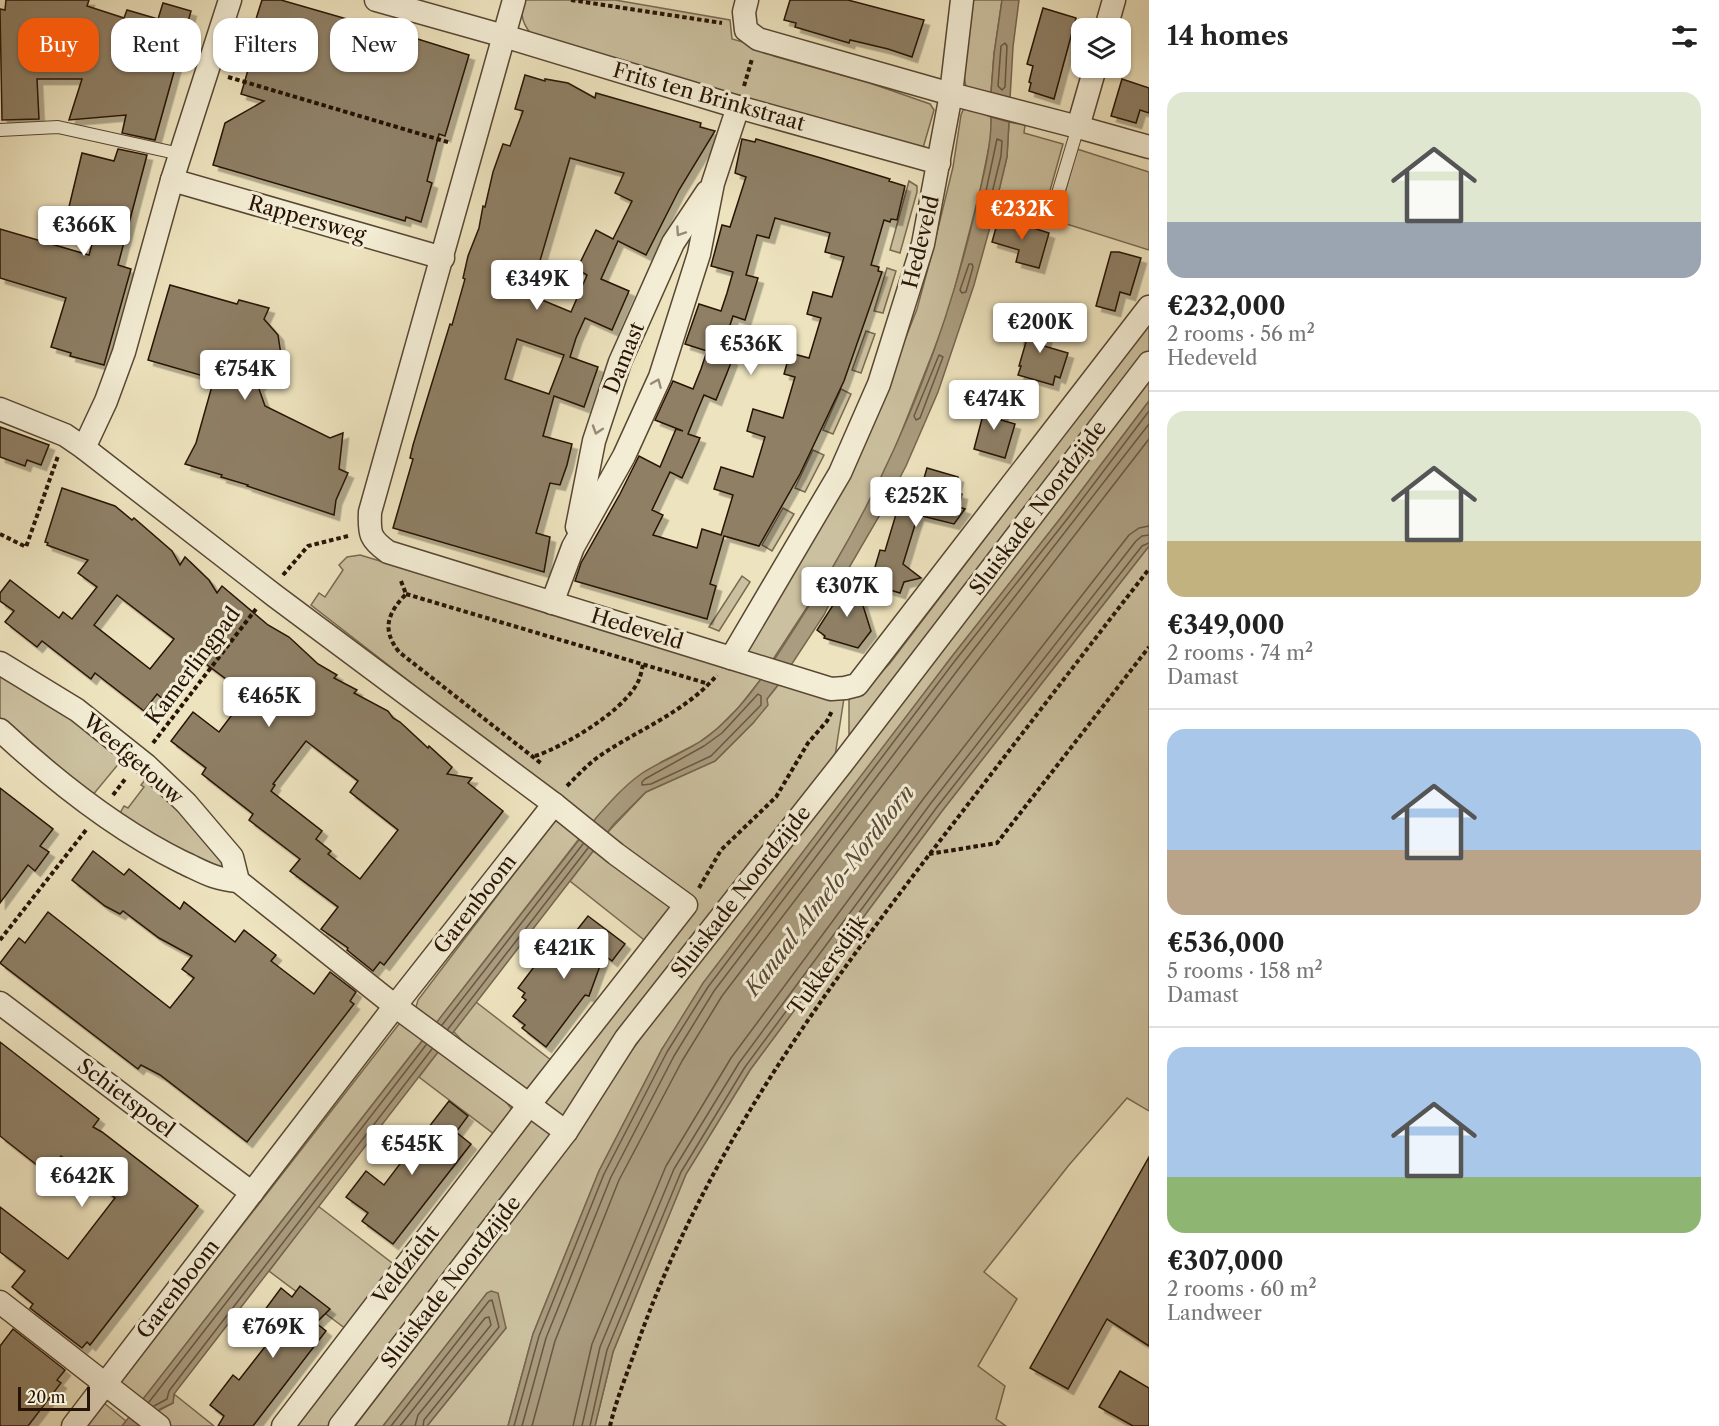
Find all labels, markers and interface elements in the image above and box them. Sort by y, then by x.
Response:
chip: Buy [18,18,99,72]
chip: Rent [111,18,201,72]
chip: Filters [213,18,318,72]
chip: New [330,18,418,72]
map controls [1071,18,1131,78]
button: layers [1071,18,1131,78]
text: 14 homes [1167,20,1289,52]
icon: filters [1668,20,1701,53]
street label: Frits ten Brinkstraat [610,57,809,136]
icon: home [1380,131,1488,239]
street label: Rappersweg [245,190,370,248]
pin: €232K [980,190,1064,241]
street label: Hedeveld [897,193,944,291]
text: €232K [990,197,1054,221]
pin: €366K [42,206,126,257]
text: €366K [52,213,116,237]
one-way arrow [677,225,688,236]
pin: €349K [495,260,579,311]
text: €349K [505,267,569,291]
text: €232,000 [1167,290,1285,322]
pin: €200K [998,303,1082,354]
text: €200K [1007,310,1073,334]
street label: Damast [598,318,649,397]
text: 2 rooms · 56 m² [1167,322,1315,346]
pin: €536K [709,325,793,376]
text: €536K [720,332,782,356]
text: Hedeveld [1167,346,1257,370]
pin: €754K [203,350,287,401]
text: €754K [214,357,276,381]
one-way arrow [650,379,662,390]
pin: €474K [952,380,1036,431]
text: €474K [963,387,1025,411]
street label: Sluiskade Noordzijde [964,416,1111,600]
one-way arrow [592,425,604,435]
icon: home [1380,450,1488,558]
pin: €252K [874,477,958,528]
text: €252K [884,484,948,508]
pin: €307K [805,567,889,618]
text: €307K [815,574,879,598]
street label: Kamerlingpad [140,602,245,730]
street label: Hedeveld [588,603,686,654]
text: €349,000 [1167,609,1285,641]
text: 2 rooms · 74 m² [1167,641,1313,665]
text: Damast [1167,665,1239,689]
pin: €465K [227,677,311,728]
text: €465K [237,684,301,708]
street label: Weefgetouw [77,707,189,810]
icon: home [1380,768,1488,876]
water label: Kanaal Almelo-Nordhorn [738,780,920,1003]
street label: Sluiskade Noordzijde [666,801,816,983]
street label: Garenboom [428,849,521,958]
street label: Tukkersdijk [783,909,873,1020]
text: €536,000 [1167,927,1285,959]
pin: €421K [522,929,606,980]
text: €421K [533,936,595,960]
text: 5 rooms · 158 m² [1167,959,1323,983]
text: Damast [1167,983,1239,1007]
street label: Schietspoel [73,1053,180,1142]
icon: home [1380,1086,1488,1194]
pin: €545K [370,1125,454,1176]
text: €545K [381,1132,443,1156]
pin: €642K [40,1157,124,1208]
text: €642K [50,1164,114,1188]
street label: Sluiskade Noordzijde [376,1191,526,1373]
street label: Veldzicht [367,1220,444,1310]
street label: Garenboom [131,1234,224,1343]
text: €307,000 [1167,1245,1283,1277]
text: 2 rooms · 60 m² [1167,1277,1317,1301]
text: Landweer [1167,1301,1262,1325]
pin: €769K [231,1308,315,1359]
text: €769K [242,1315,304,1339]
scale bar [18,1384,90,1412]
text: 20 m [27,1387,66,1407]

